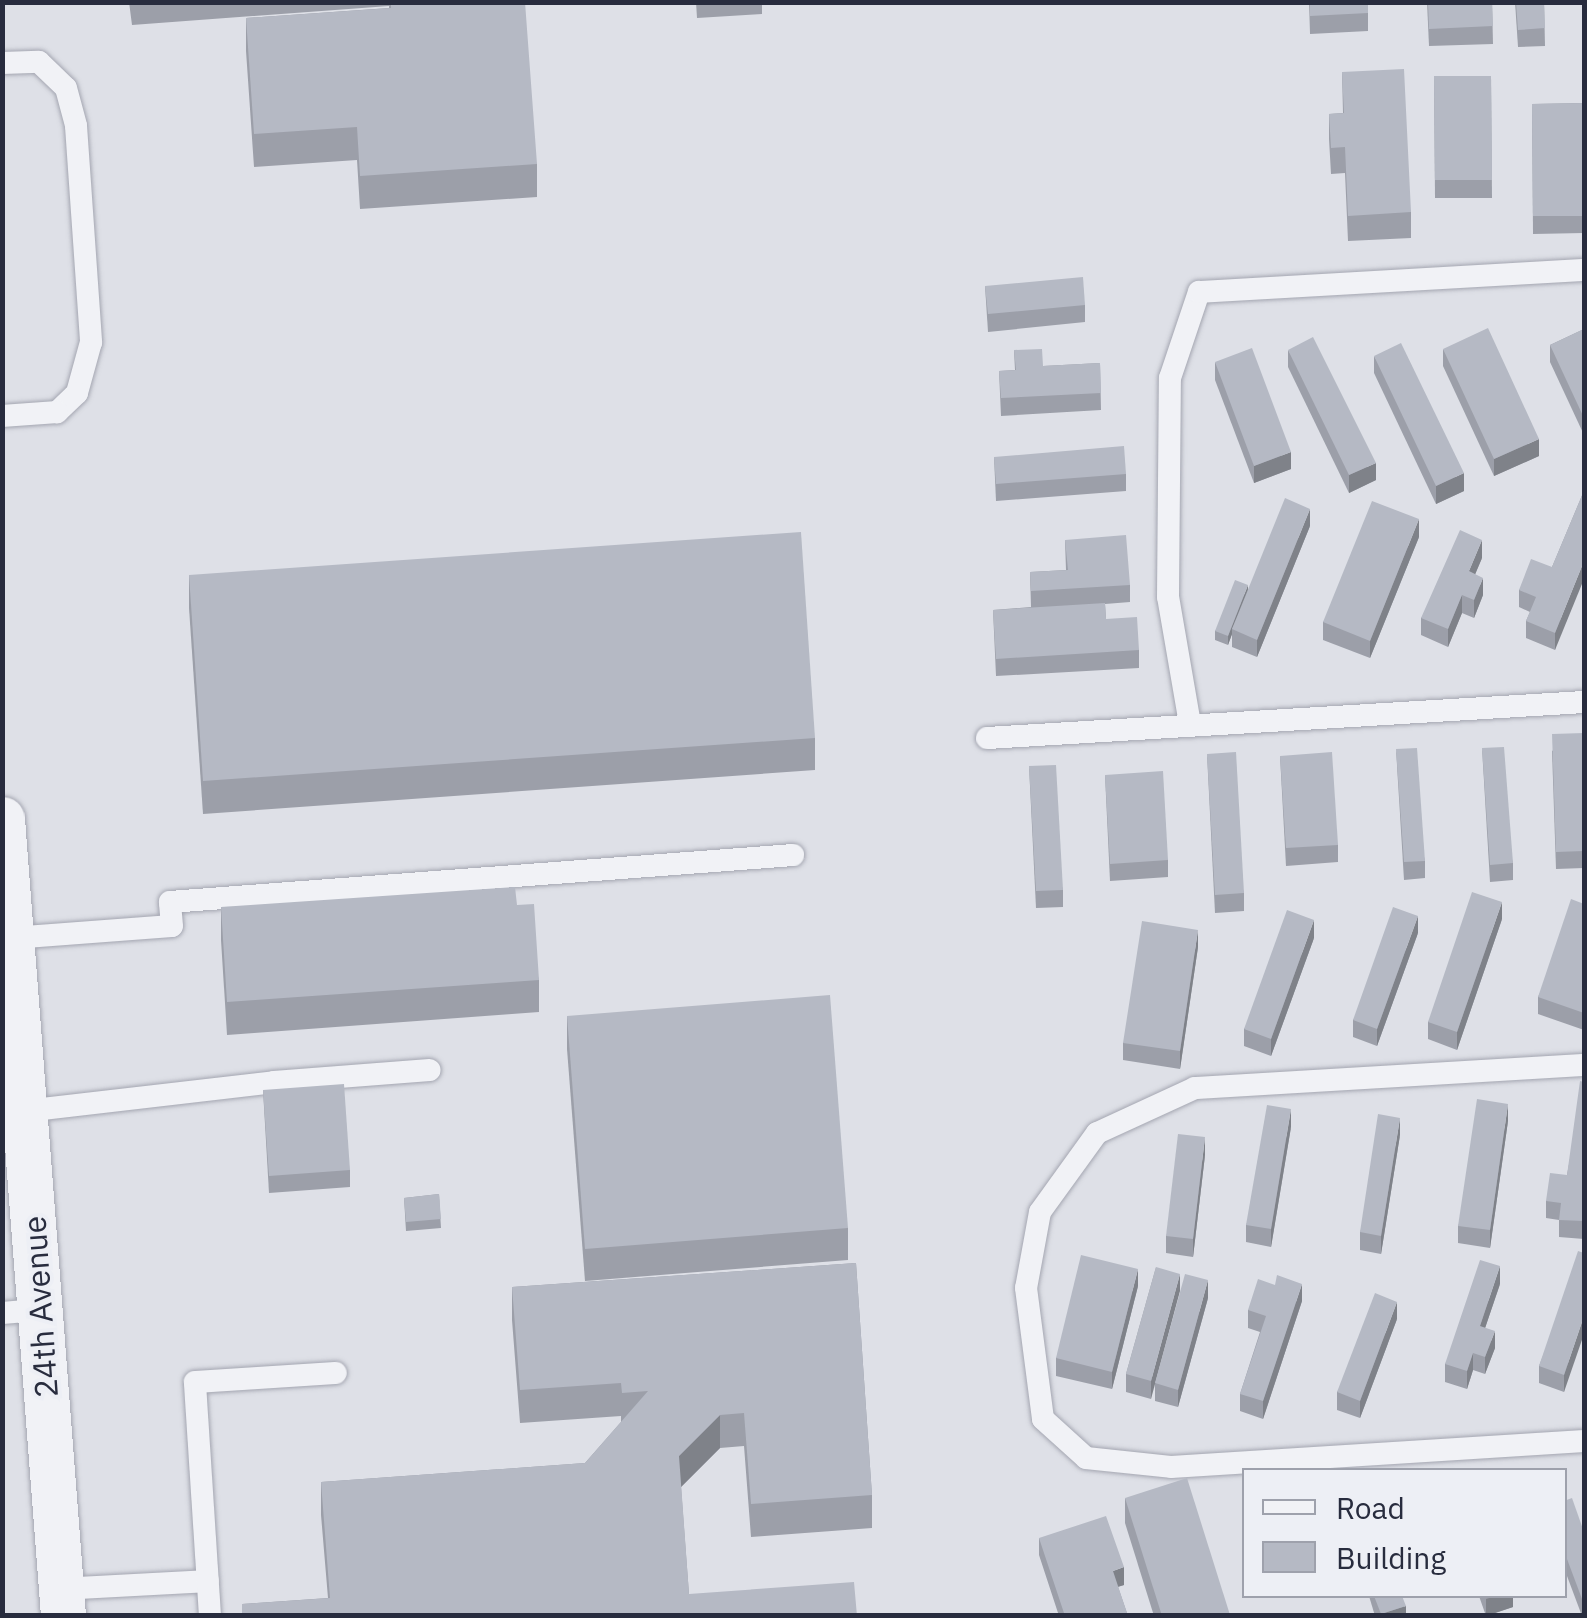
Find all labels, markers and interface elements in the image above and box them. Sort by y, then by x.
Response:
street label: 24th Avenue [14,1215,66,1399]
legend [1242,1468,1567,1598]
text: Road [1336,1488,1405,1527]
text: Building [1336,1538,1446,1577]

